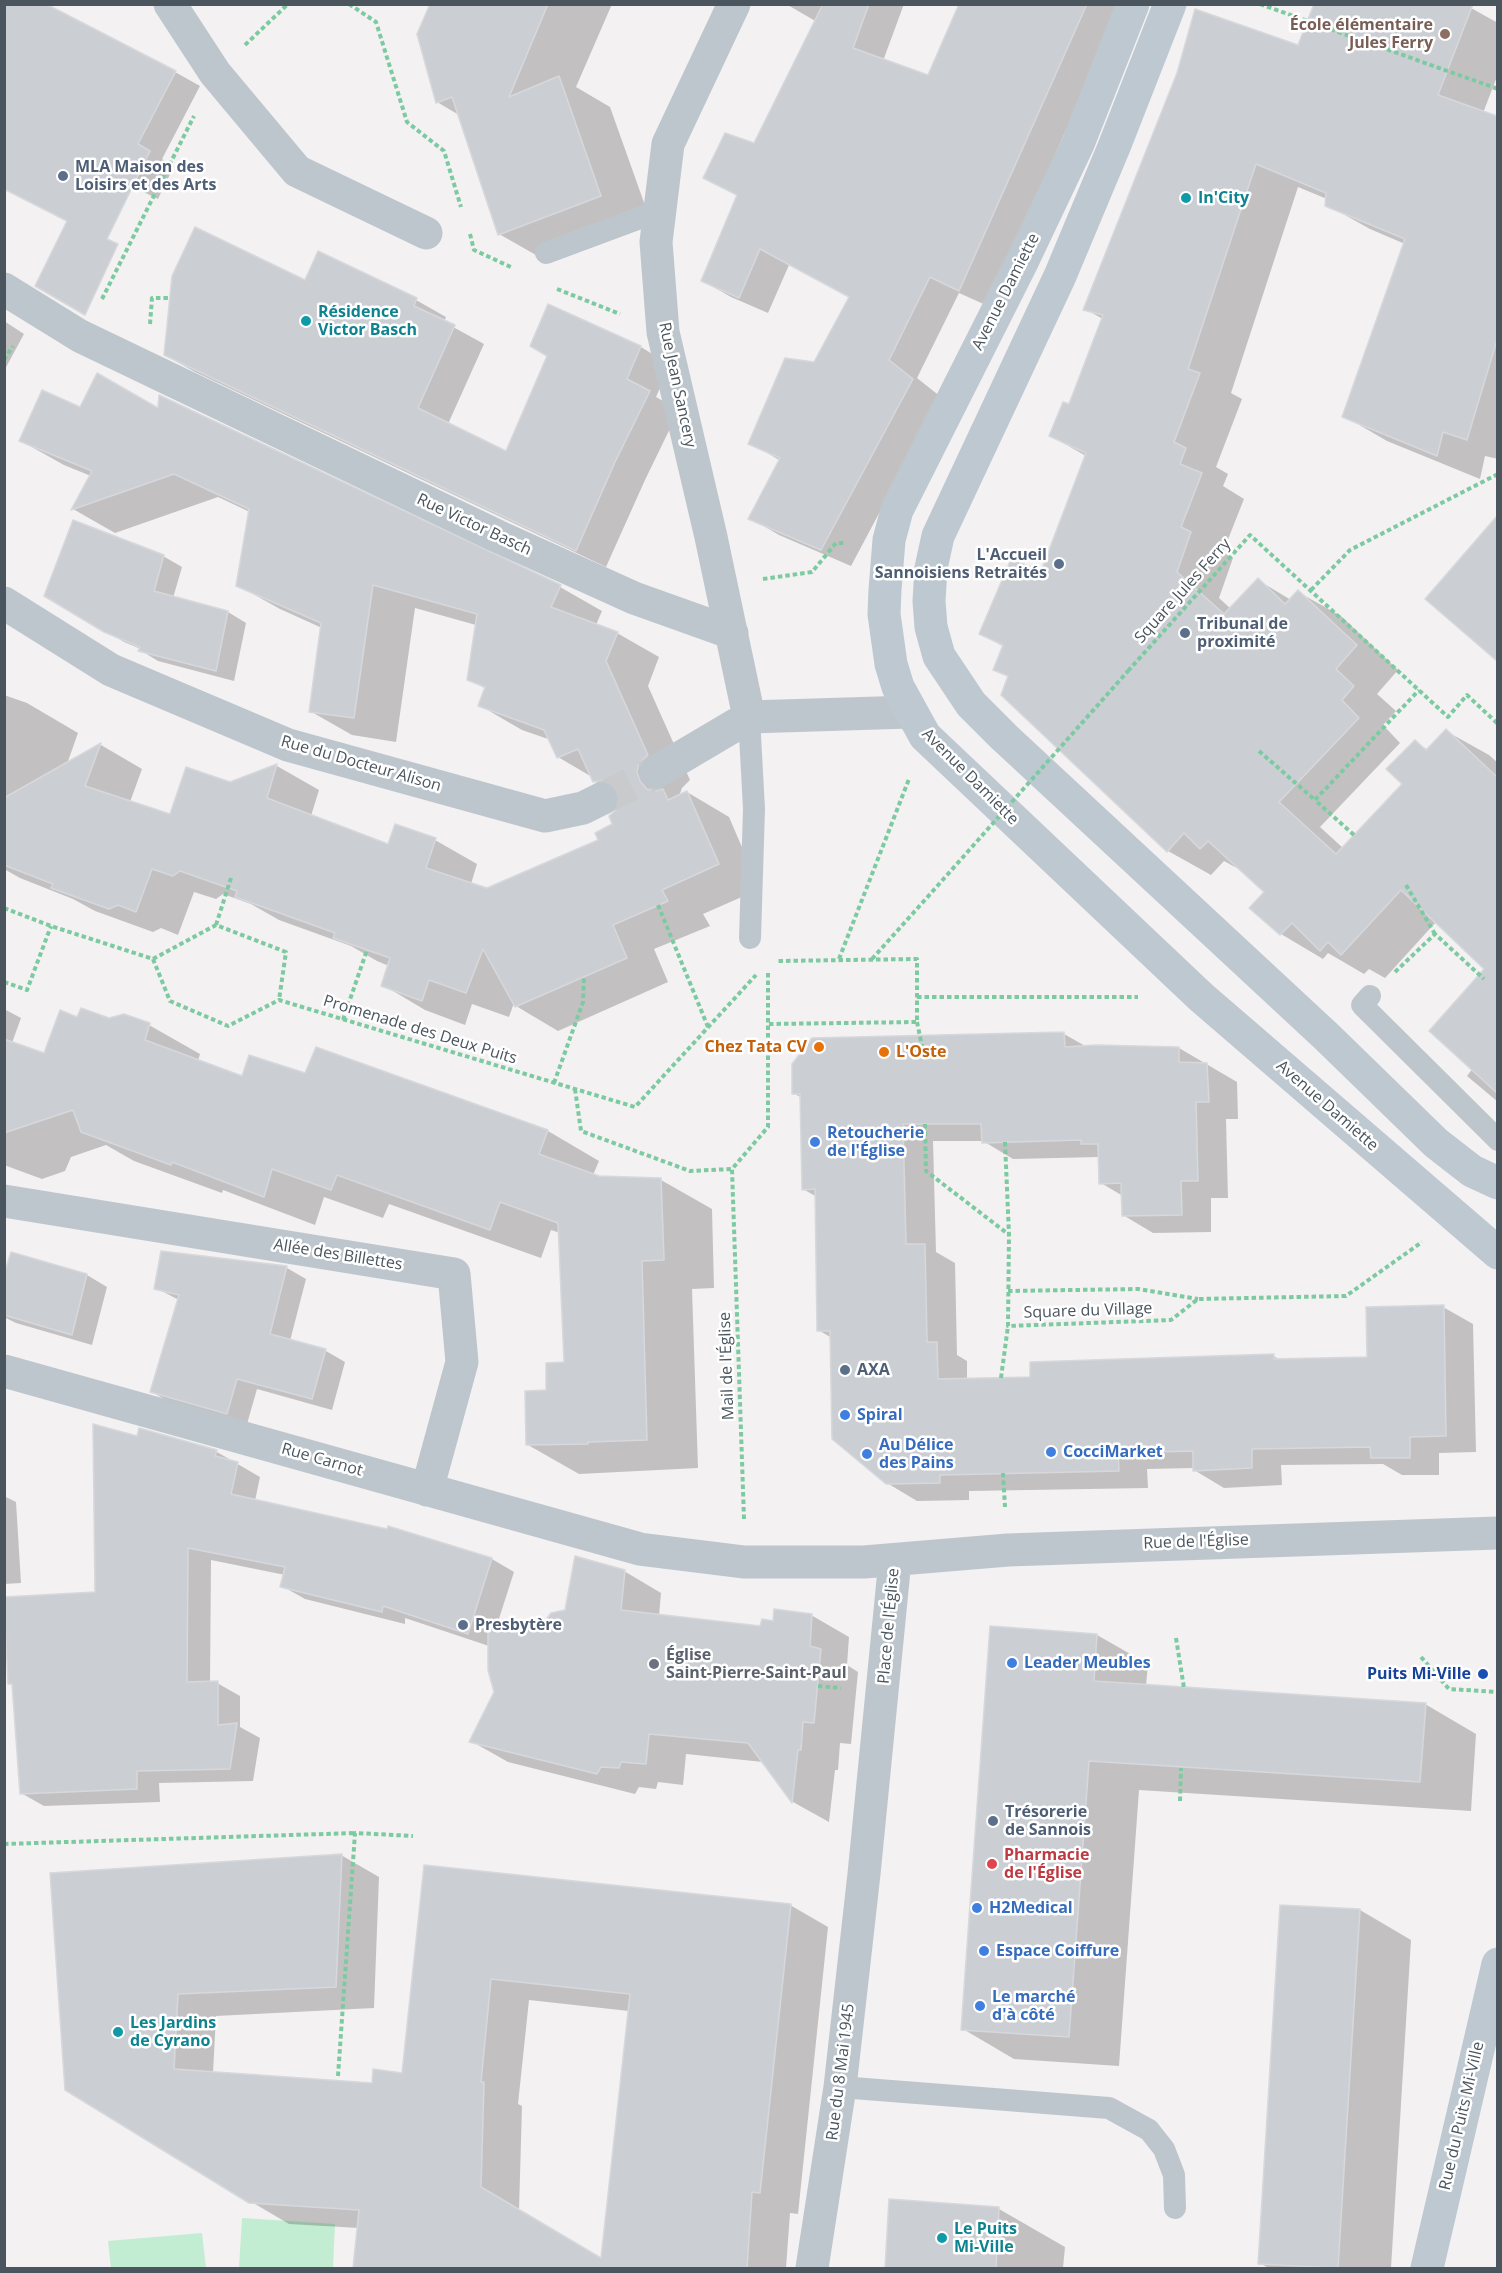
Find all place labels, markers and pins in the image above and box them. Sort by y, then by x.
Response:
place label: École élémentaire Jules Ferry [1290,15,1433,53]
marker: École élémentaire Jules Ferry [1438,27,1452,41]
place label: MLA Maison des Loisirs et des Arts [75,157,216,195]
marker: MLA Maison des Loisirs et des Arts [56,169,70,183]
place label: In'City [1198,188,1249,208]
marker: In'City [1179,191,1193,205]
place label: Résidence Victor Basch [318,302,417,340]
marker: Résidence Victor Basch [299,314,313,328]
place label: L'Accueil Sannoisiens Retraités [875,545,1047,583]
marker: L'Accueil Sannoisiens Retraités [1052,557,1066,571]
place label: Tribunal de proximité [1197,614,1288,652]
marker: Tribunal de proximité [1178,626,1192,640]
place label: Chez Tata CV [705,1037,807,1057]
marker: Chez Tata CV [812,1040,826,1054]
place label: L'Oste [896,1042,946,1062]
marker: L'Oste [877,1045,891,1059]
place label: Retoucherie de l'Église [827,1123,924,1161]
marker: Retoucherie de l'Église [808,1135,822,1149]
place label: AXA [857,1360,890,1380]
marker: AXA [838,1363,852,1377]
place label: Spiral [857,1405,903,1425]
marker: Spiral [838,1408,852,1422]
place label: Au Délice des Pains [879,1435,954,1473]
place label: CocciMarket [1063,1442,1163,1462]
marker: CocciMarket [1044,1445,1058,1459]
marker: Au Délice des Pains [860,1447,874,1461]
place label: Presbytère [475,1615,562,1635]
marker: Presbytère [456,1618,470,1632]
place label: Église Saint-Pierre-Saint-Paul [666,1645,847,1683]
place label: Leader Meubles [1024,1653,1151,1673]
marker: Leader Meubles [1005,1656,1019,1670]
marker: Église Saint-Pierre-Saint-Paul [647,1657,661,1671]
place label: Puits Mi-Ville [1367,1664,1471,1684]
marker: Puits Mi-Ville [1476,1667,1490,1681]
place label: Trésorerie de Sannois [1005,1802,1091,1840]
marker: Trésorerie de Sannois [986,1814,1000,1828]
place label: Pharmacie de l'Église [1004,1845,1089,1883]
marker: Pharmacie de l'Église [985,1857,999,1871]
place label: H2Medical [989,1898,1073,1918]
marker: H2Medical [970,1901,984,1915]
place label: Espace Coiffure [996,1941,1119,1961]
marker: Espace Coiffure [977,1944,991,1958]
place label: Le marché d'à côté [992,1987,1075,2025]
marker: Le marché d'à côté [973,1999,987,2013]
place label: Les Jardins de Cyrano [130,2013,216,2051]
marker: Les Jardins de Cyrano [111,2025,125,2039]
place label: Le Puits Mi-Ville [954,2219,1017,2257]
marker: Le Puits Mi-Ville [935,2231,949,2245]

